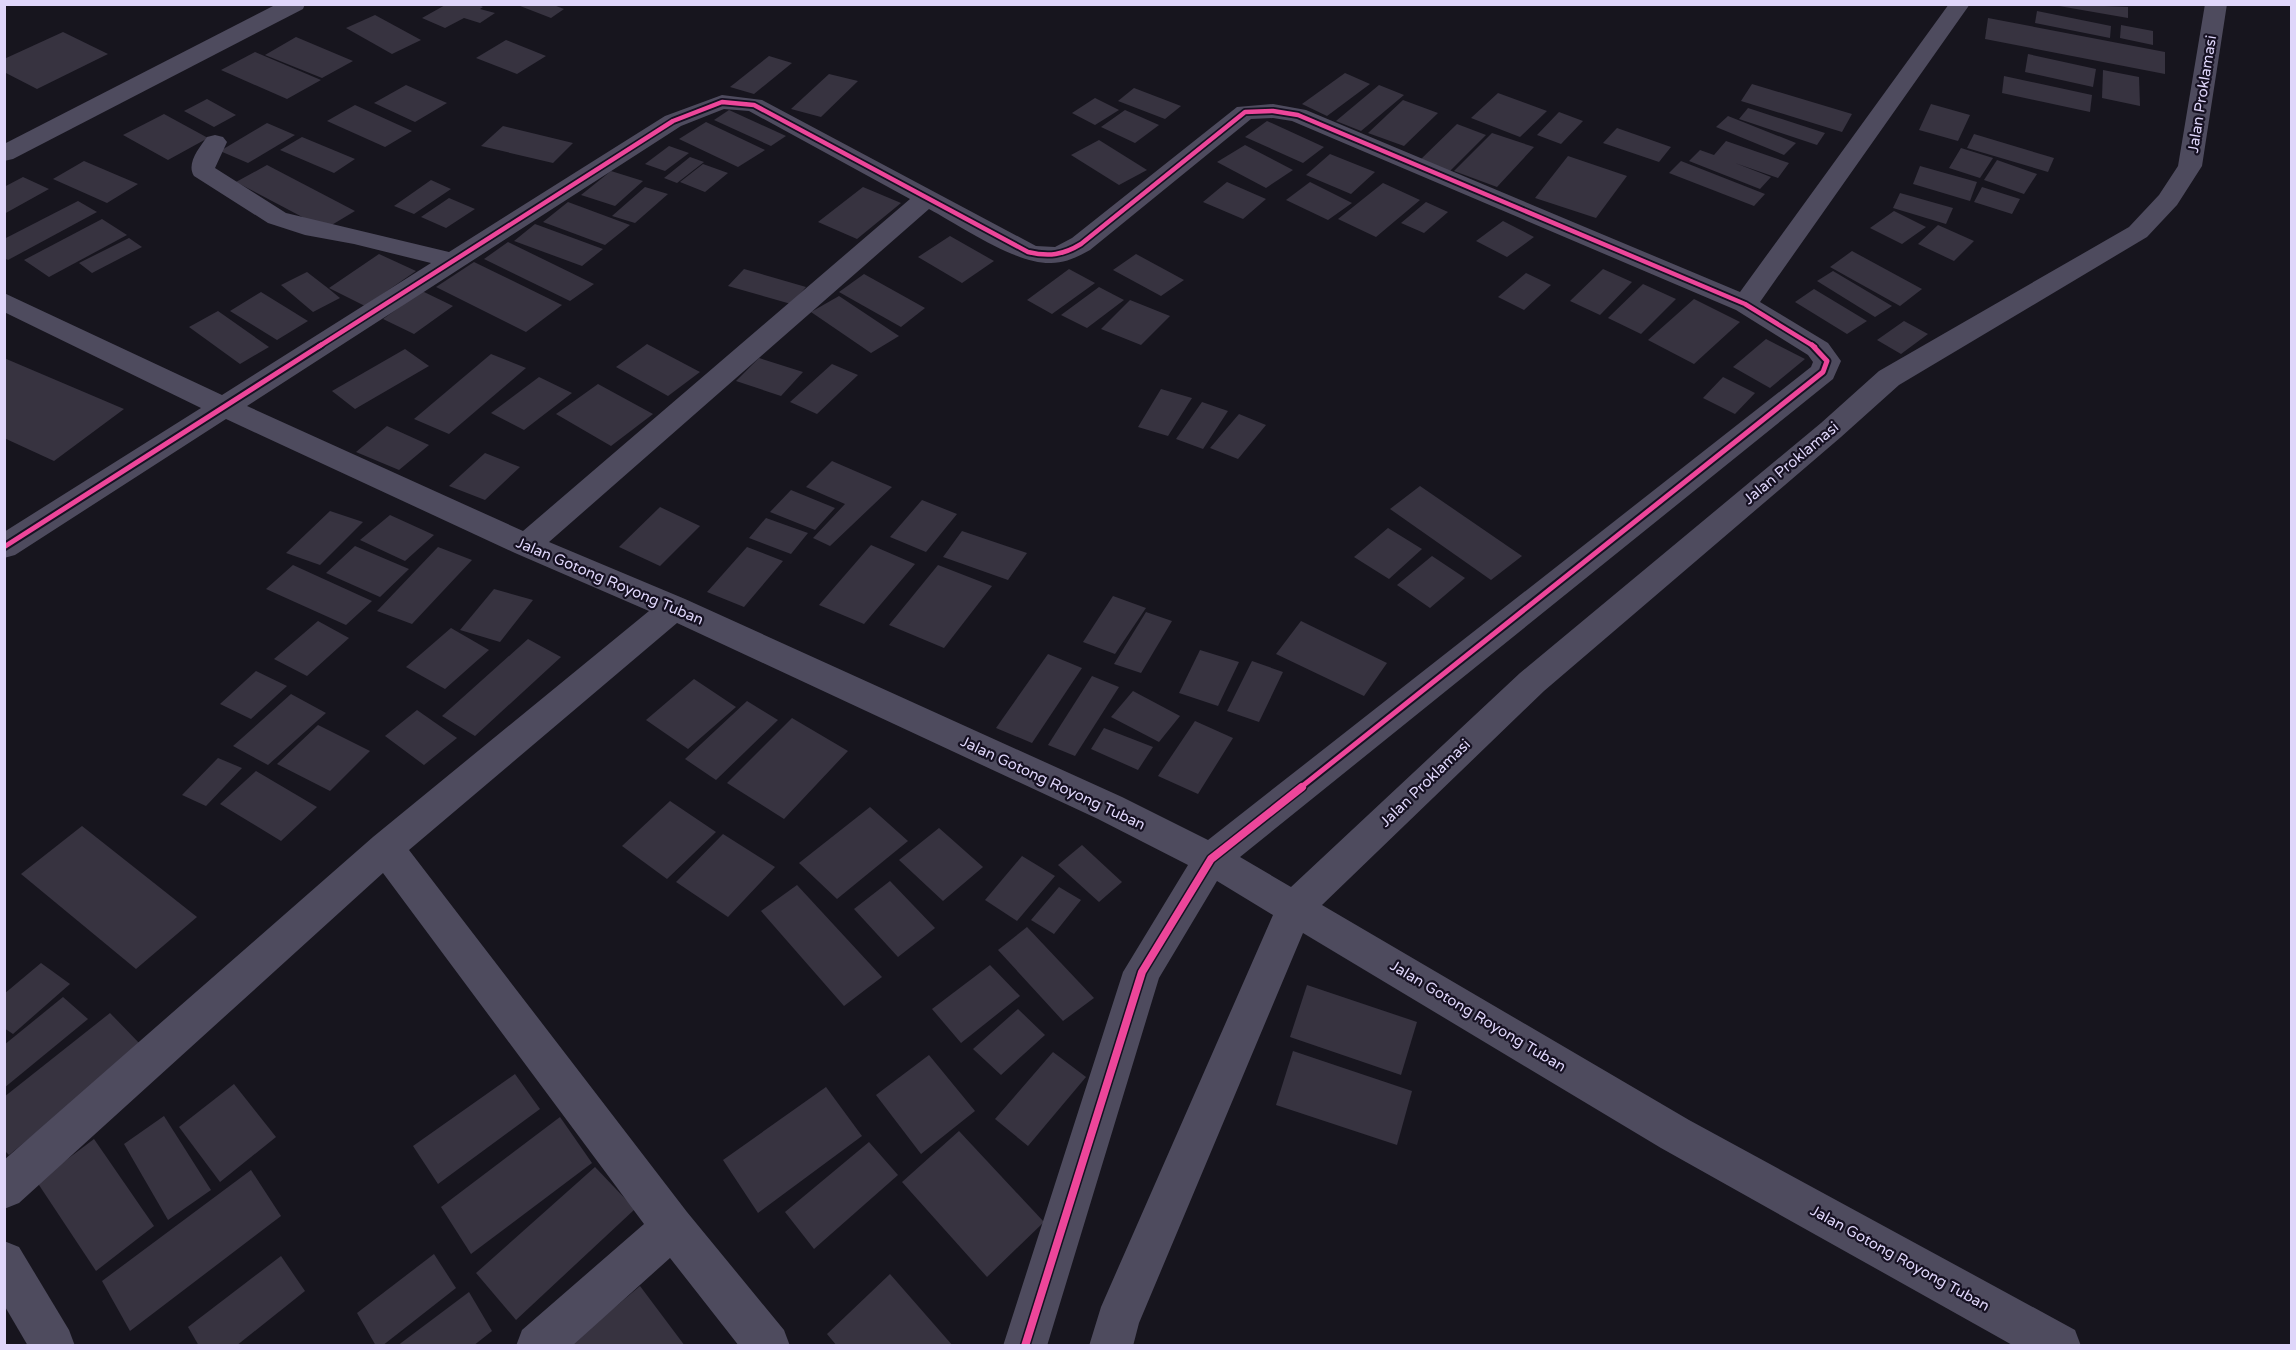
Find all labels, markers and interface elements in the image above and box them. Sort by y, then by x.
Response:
street label: Jalan Proklamasi [2184,34,2220,154]
street label: Jalan Proklamasi [1740,418,1842,508]
street label: Jalan Gotong Royong Tuban [514,533,706,629]
street label: Jalan Gotong Royong Tuban [958,732,1148,834]
street label: Jalan Proklamasi [1376,735,1474,831]
street label: Jalan Gotong Royong Tuban [1387,956,1569,1076]
street label: Jalan Gotong Royong Tuban [1807,1201,1993,1315]

